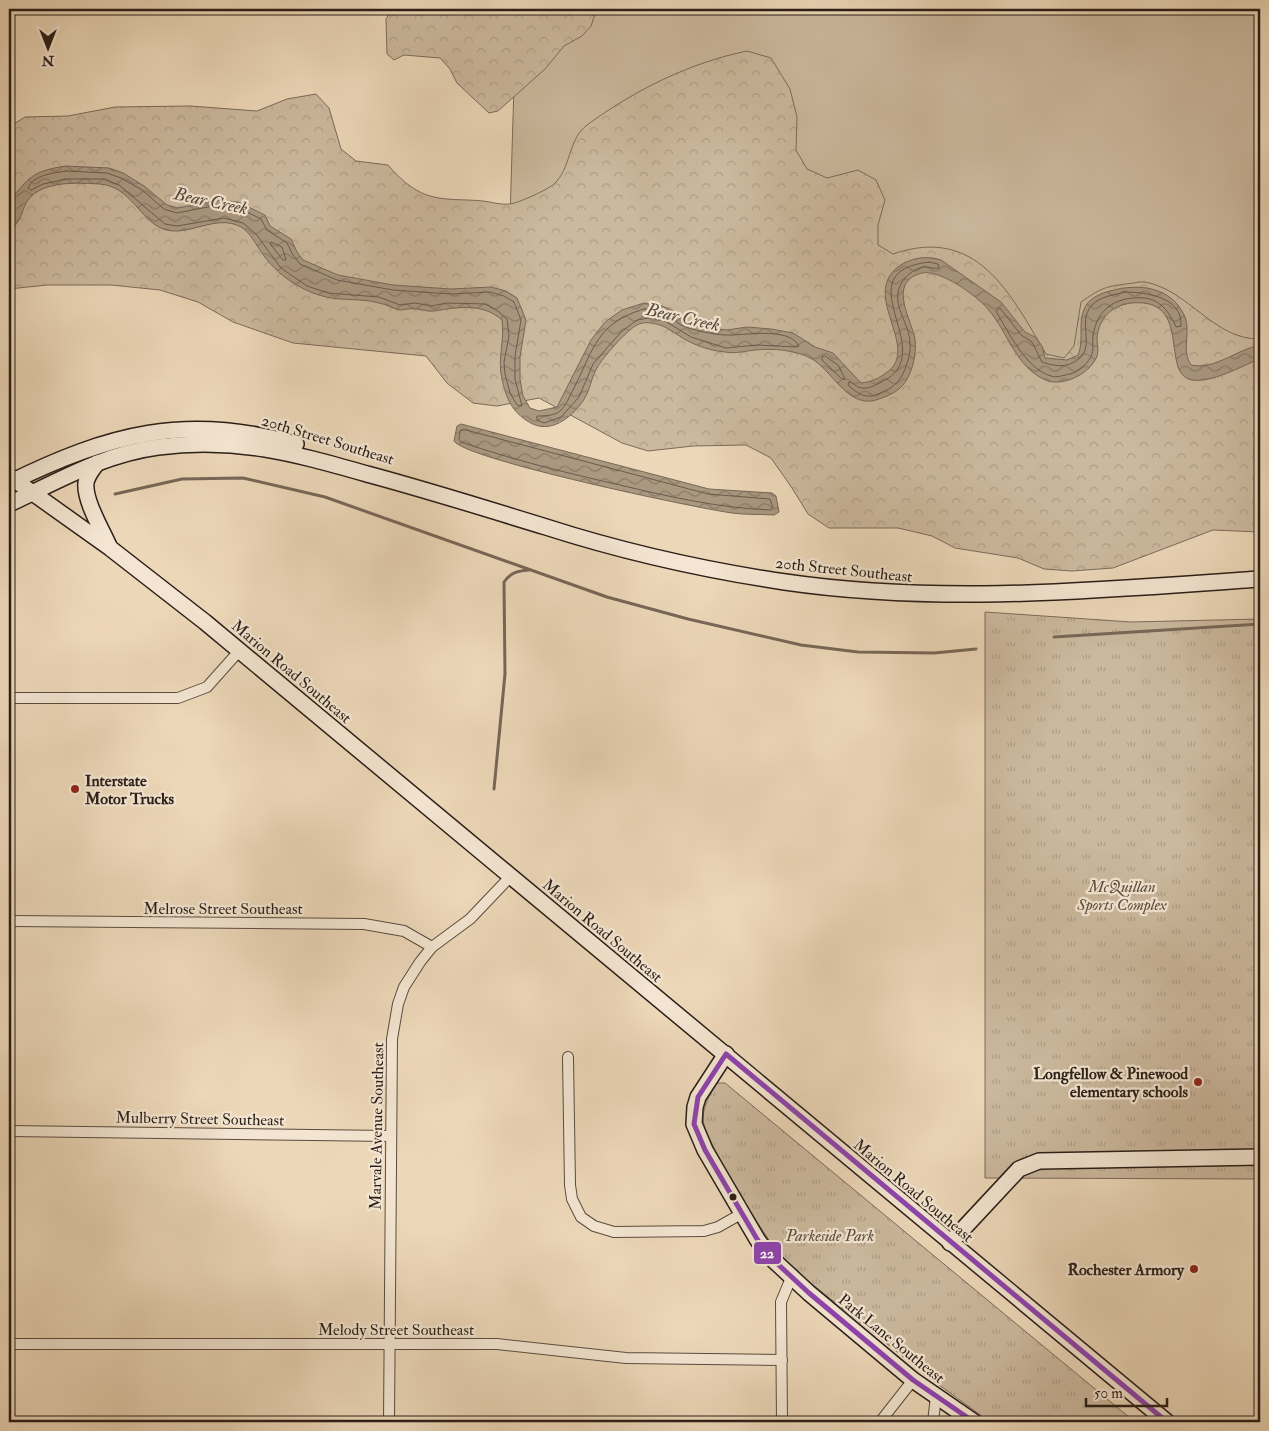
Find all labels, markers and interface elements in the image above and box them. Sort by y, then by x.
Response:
north arrow [22,22,72,72]
text: N [41,52,55,69]
water label: Bear Creek [171,182,250,221]
water label: Bear Creek [643,298,722,337]
street label: 20th Street Southeast [259,410,396,470]
street label: 20th Street Southeast [774,553,913,587]
street label: Marion Road Southeast [227,616,355,728]
place label: Interstate Motor Trucks [84,771,174,809]
marker: Interstate Motor Trucks [69,783,81,795]
street label: Marion Road Southeast [538,875,666,987]
park label: McQuillan Sports Complex [1076,877,1167,915]
street label: Melrose Street Southeast [143,899,303,919]
street label: Marvale Avenue Southeast [366,1042,388,1210]
place label: Longfellow & Pinewood elementary schools [1033,1064,1189,1103]
marker: Longfellow & Pinewood elementary schools [1192,1076,1204,1088]
street label: Mulberry Street Southeast [115,1108,284,1130]
street label: Marion Road Southeast [849,1135,977,1247]
unlabelled marker [728,1192,738,1202]
park label: Parkeside Park [785,1226,875,1246]
line badge: 22 [753,1241,782,1265]
text: 22 [760,1245,774,1262]
place label: Rochester Armory [1068,1260,1185,1281]
marker: Rochester Armory [1188,1263,1200,1275]
street label: Park Lane Southeast [834,1290,949,1388]
street label: Melody Street Southeast [318,1320,474,1340]
scale bar [1086,1376,1168,1408]
text: 50 m [1094,1384,1123,1403]

